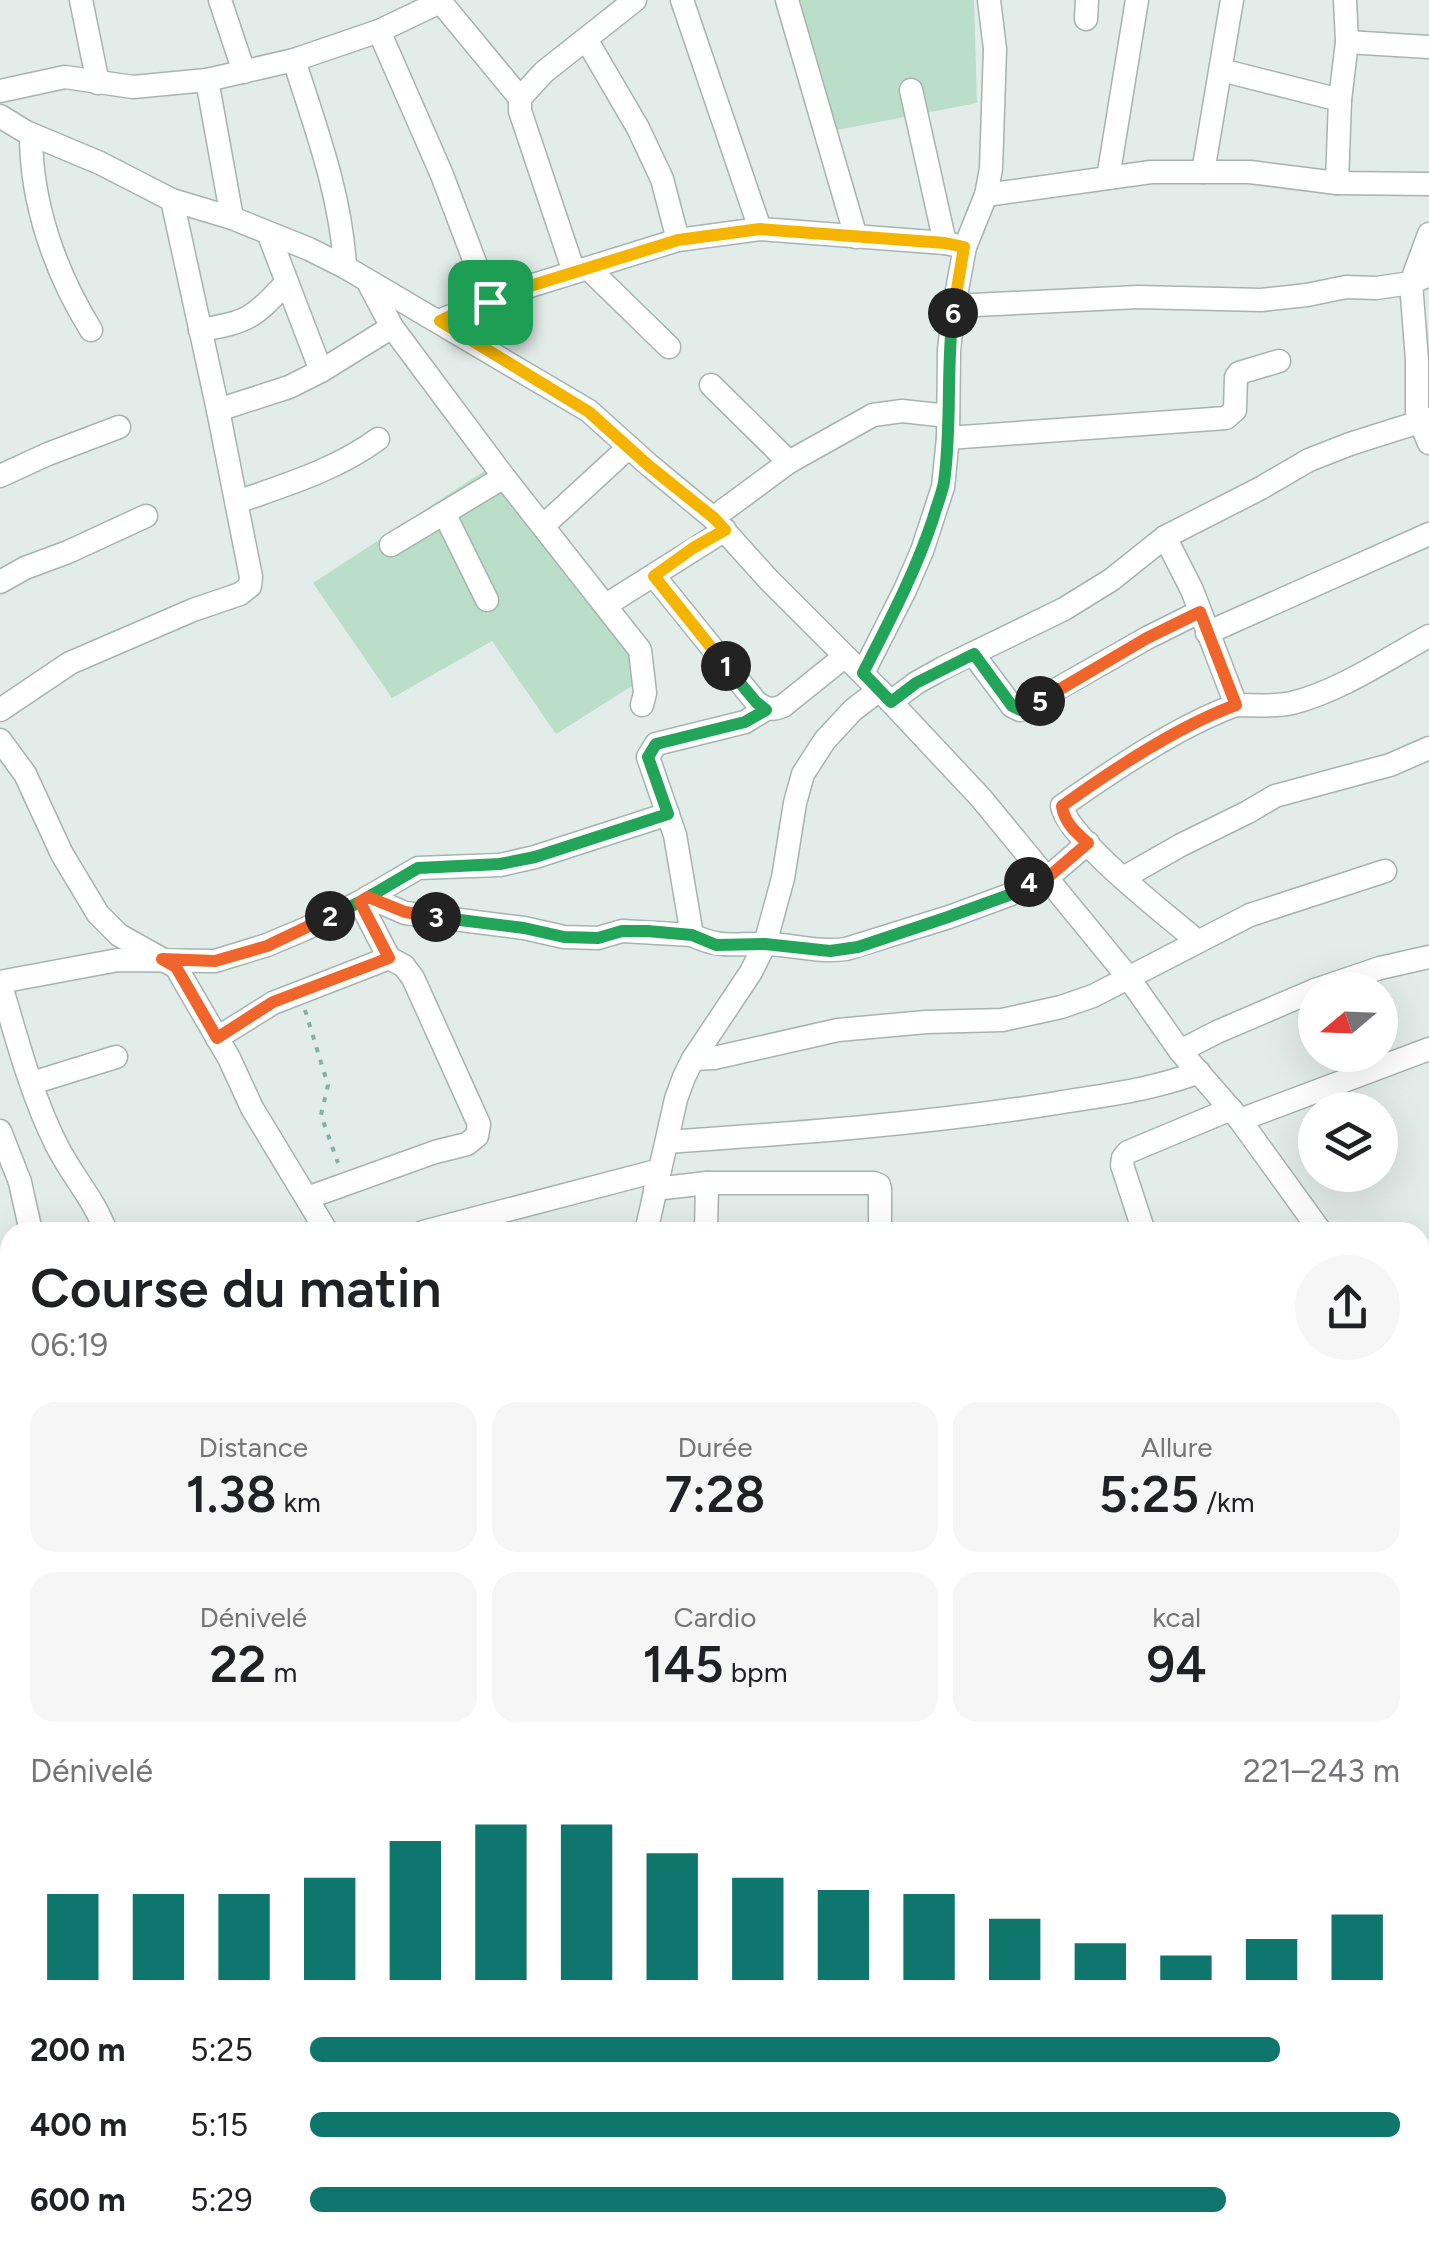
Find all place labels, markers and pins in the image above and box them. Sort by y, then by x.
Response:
pin [448,260,533,345]
pin: 6 [928,288,978,338]
pin: 1 [701,641,751,691]
pin: 5 [1015,676,1065,726]
pin: 4 [1004,857,1054,907]
pin: 2 [305,891,355,941]
pin: 3 [411,892,461,942]

